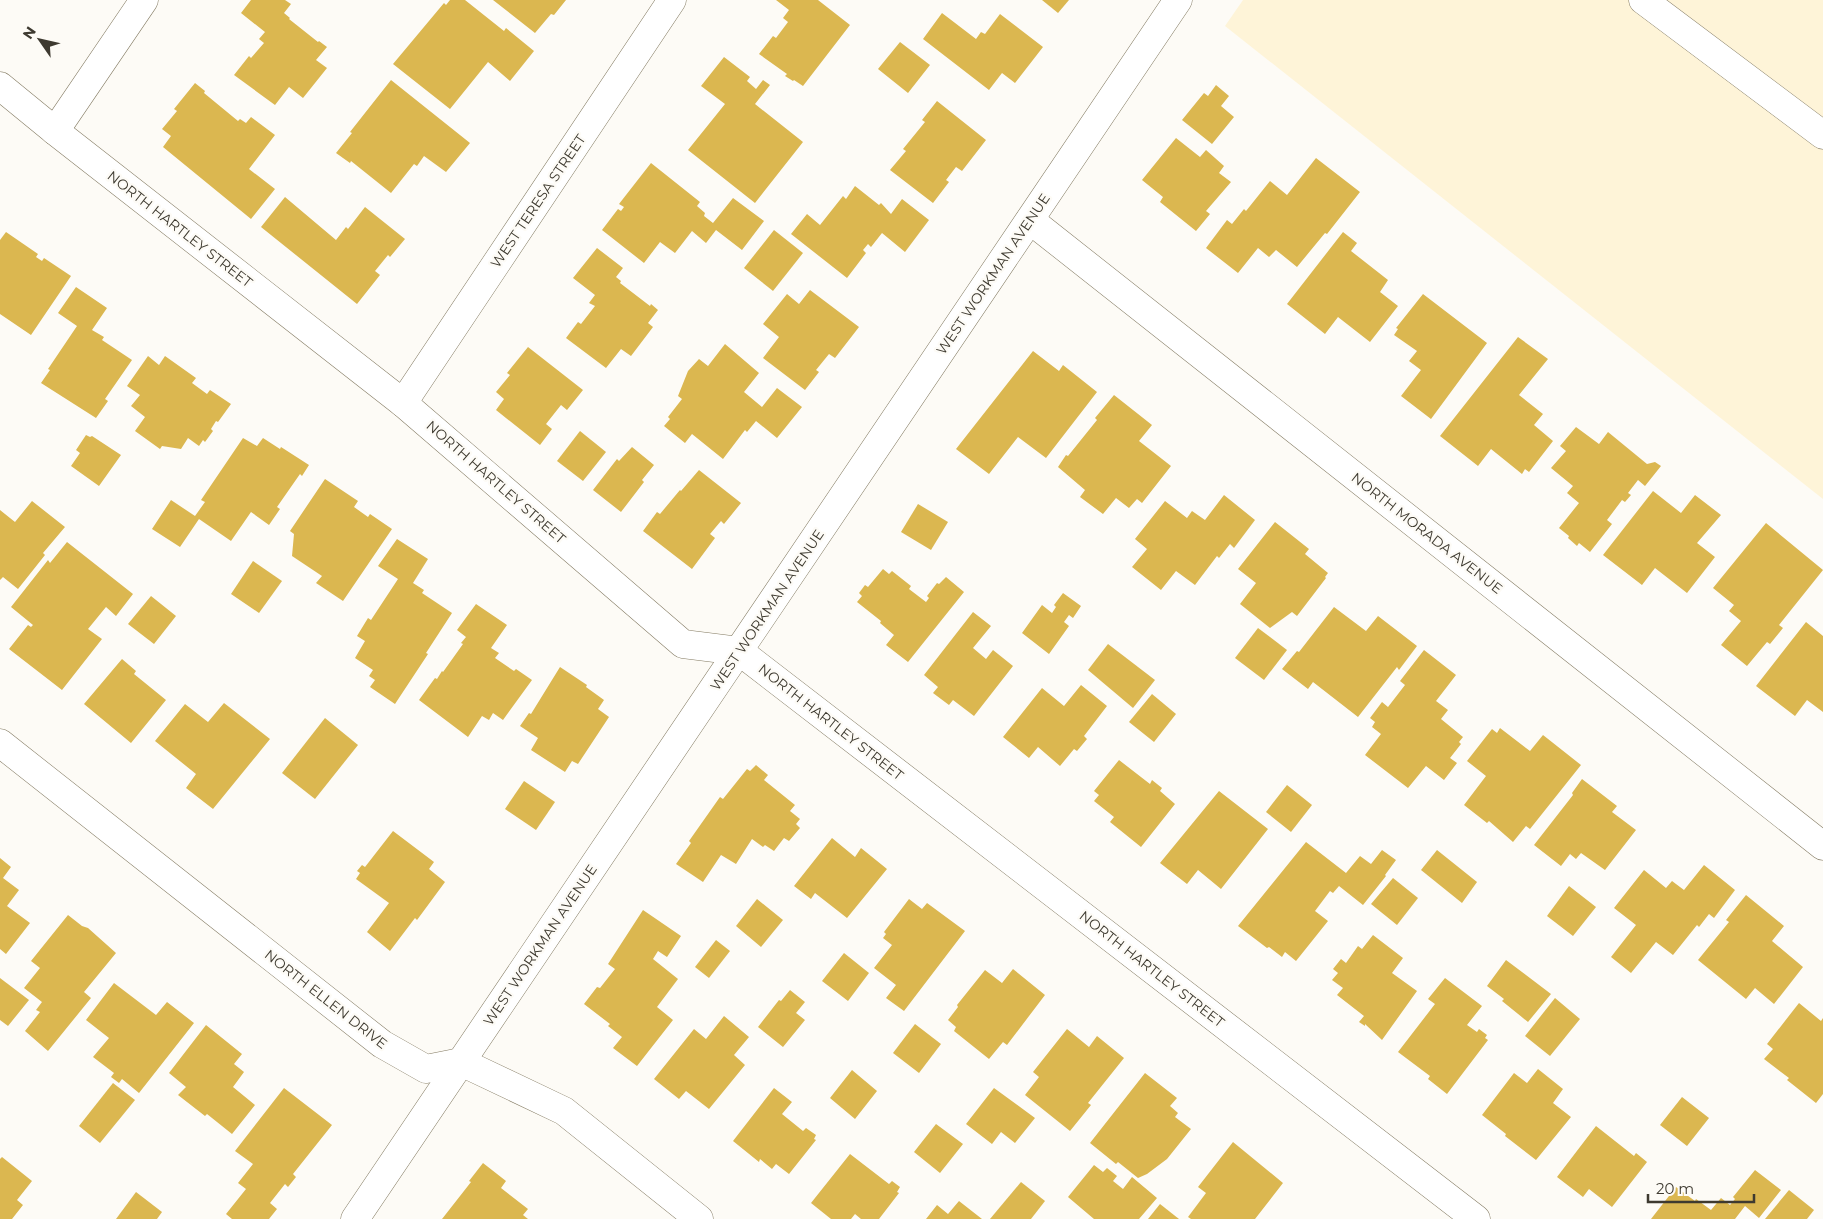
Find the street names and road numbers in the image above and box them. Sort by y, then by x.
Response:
street label: WEST TERESA STREET [487,131,589,271]
street label: NORTH HARTLEY STREET [104,167,256,291]
street label: WEST WORKMAN AVENUE [932,190,1054,358]
street label: NORTH HARTLEY STREET [423,416,569,548]
street label: NORTH MORADA AVENUE [1348,468,1506,598]
street label: WEST WORKMAN AVENUE [706,526,828,694]
street label: NORTH HARTLEY STREET [755,660,907,784]
street label: WEST WORKMAN AVENUE [479,861,601,1029]
street label: NORTH HARTLEY STREET [1076,907,1228,1031]
street label: NORTH ELLEN DRIVE [261,945,391,1053]

